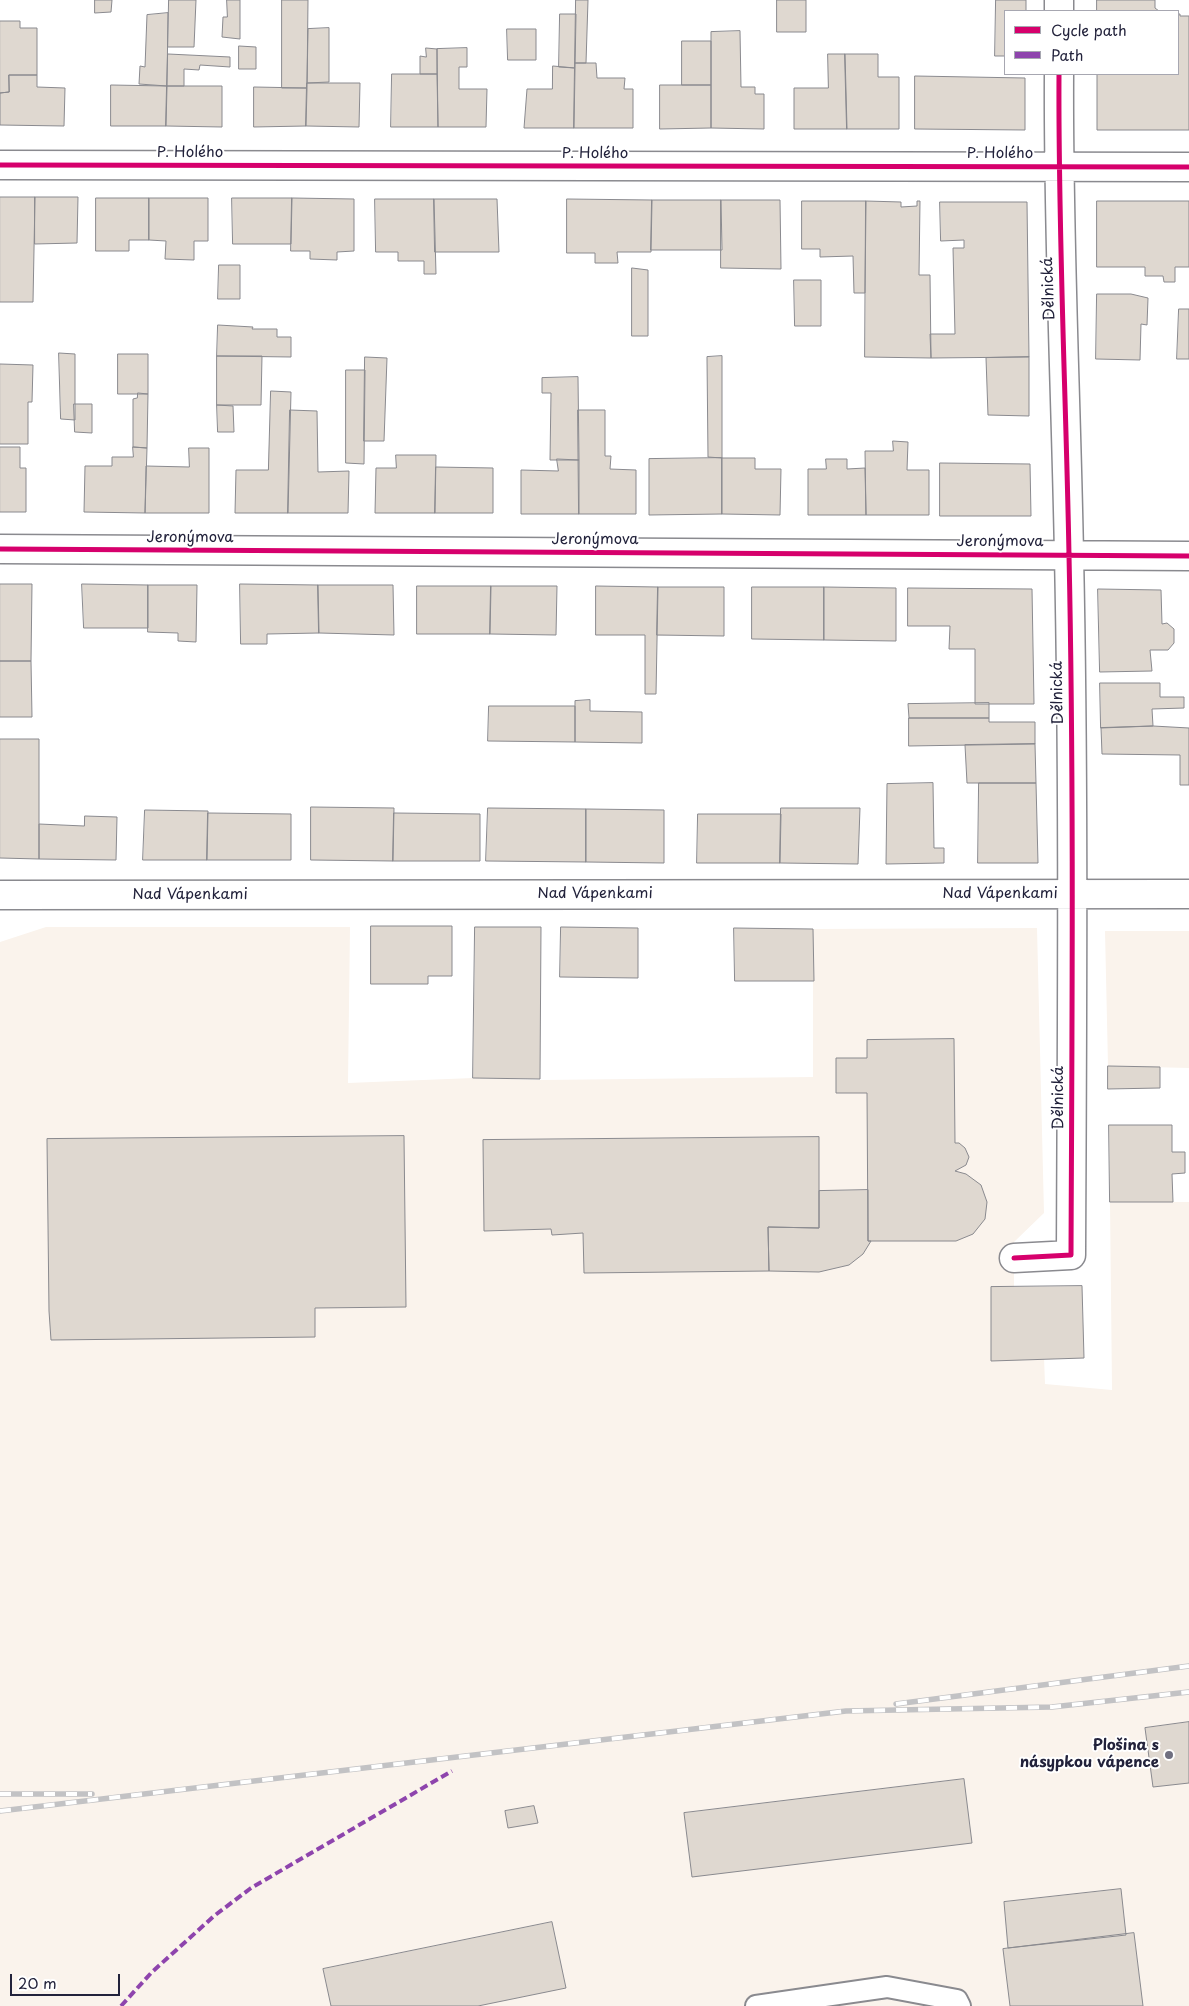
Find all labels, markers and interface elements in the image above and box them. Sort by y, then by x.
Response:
legend [1004,10,1179,75]
text: Cycle path [1051,18,1127,41]
text: Path [1051,43,1083,66]
street label: P. Holého [157,144,223,162]
street label: P. Holého [562,145,628,163]
street label: P. Holého [967,145,1033,163]
street label: Dělnická [1039,257,1059,321]
street label: Jeronýmova [146,529,234,547]
street label: Jeronýmova [551,531,639,549]
street label: Jeronýmova [956,533,1044,551]
street label: Dělnická [1048,661,1068,725]
street label: Nad Vápenkami [537,885,653,903]
street label: Nad Vápenkami [942,885,1058,903]
street label: Nad Vápenkami [132,886,248,904]
street label: Dělnická [1050,1066,1068,1130]
place label: Plošina s násypkou vápence [1020,1737,1159,1772]
marker: Plošina s násypkou vápence [1163,1749,1175,1761]
scale bar [12,1964,122,1996]
text: 20 m [18,1971,57,1994]

